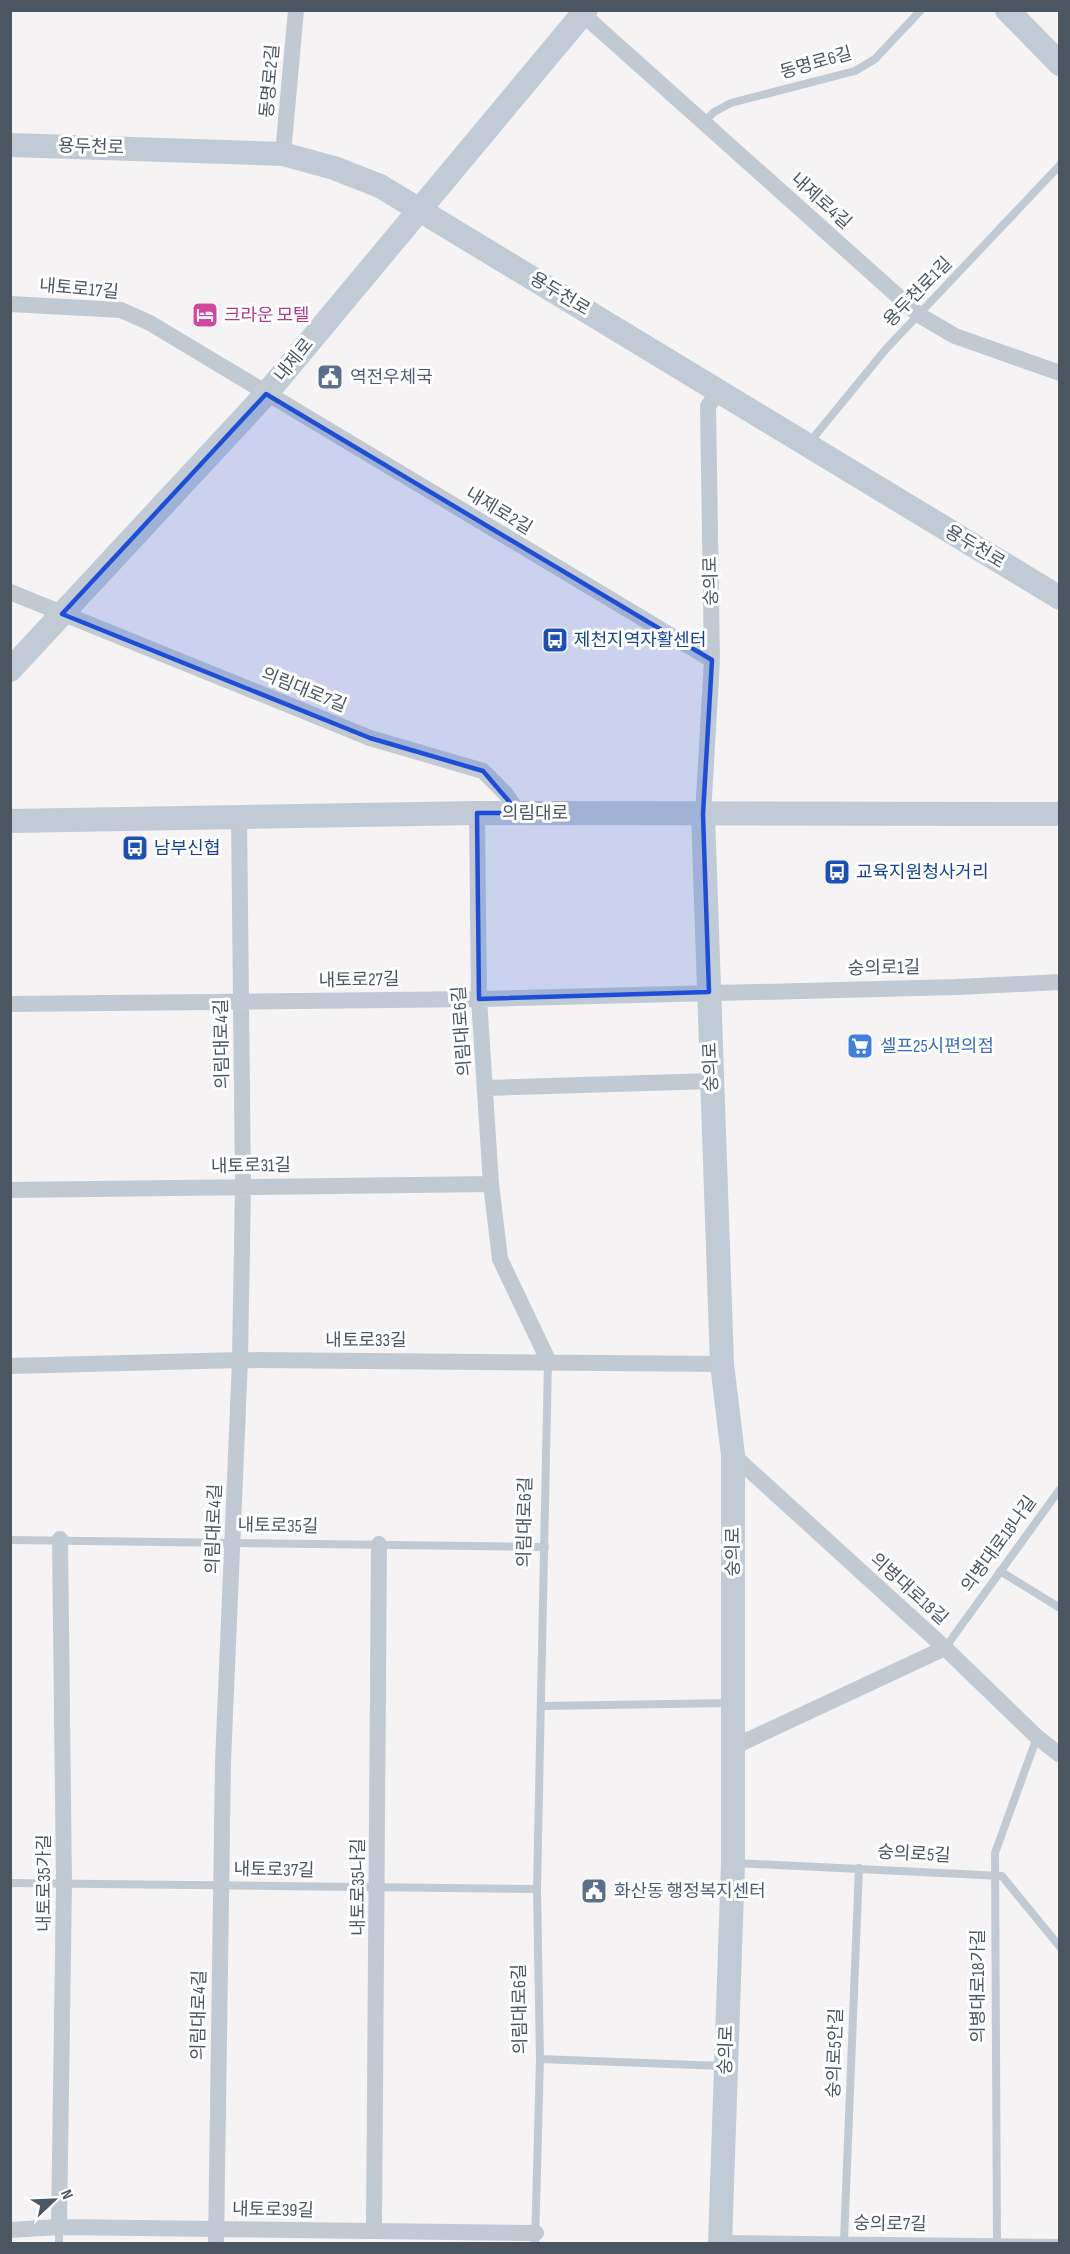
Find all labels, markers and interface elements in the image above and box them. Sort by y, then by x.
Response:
street label: 동명로2길 [256,43,284,119]
street label: 동명로6길 [777,43,855,83]
street label: 용두천로 [58,135,124,159]
street label: 내제로4길 [787,169,855,233]
street label: 용두천로1길 [879,253,957,331]
street label: 용두천로 [526,268,594,320]
street label: 내토로17길 [38,275,120,303]
hotel icon: 크라운 모텔 [190,300,220,330]
place label: 크라운 모텔 [224,305,310,326]
street label: 내제로 [270,334,318,386]
public building icon: 역전우체국 [315,362,345,392]
place label: 역전우체국 [350,367,433,388]
street label: 내제로2길 [462,483,536,539]
street label: 용두천로 [941,521,1009,573]
street label: 숭의로 [700,556,722,606]
bus stop icon: 제천지역자활센터 [540,625,570,655]
place label: 제천지역자활센터 [574,630,706,651]
street label: 의림대로7길 [258,663,350,717]
street label: 의림대로 [502,803,568,824]
bus stop icon: 남부신협 [120,833,150,863]
place label: 남부신협 [154,838,220,859]
bus stop icon: 교육지원청사거리 [822,857,852,887]
place label: 교육지원청사거리 [856,862,988,883]
street label: 숭의로1길 [848,957,920,979]
street label: 내토로27길 [318,969,400,991]
street label: 의림대로6길 [448,985,476,1077]
street label: 의림대로4길 [211,999,233,1089]
supermarket icon: 셀프25시편의점 [845,1031,875,1061]
place label: 셀프25시편의점 [880,1036,994,1057]
street label: 숭의로 [700,1042,722,1092]
street label: 내토로31길 [211,1155,291,1177]
street label: 내토로33길 [325,1330,407,1351]
street label: 의림대로6길 [514,1476,536,1568]
street label: 의림대로4길 [202,1483,226,1575]
street label: 의병대로18나길 [957,1492,1041,1596]
street label: 내토로35길 [237,1515,319,1537]
street label: 숭의로 [723,1527,744,1577]
street label: 의병대로18길 [866,1549,952,1629]
street label: 내토로35가길 [34,1834,55,1932]
street label: 내토로35나길 [348,1838,369,1936]
street label: 숭의로5길 [877,1842,951,1866]
street label: 내토로37길 [233,1859,315,1881]
public building icon: 화산동 행정복지센터 [579,1876,609,1906]
place label: 화산동 행정복지센터 [614,1881,766,1902]
street label: 의병대로18가길 [968,1929,989,2043]
street label: 의림대로6길 [509,1963,531,2055]
street label: 의림대로4길 [188,1970,210,2060]
street label: 숭의로5안길 [823,2008,847,2098]
street label: 숭의로 [715,2025,737,2075]
north arrow [24,2170,84,2230]
text: N [56,2187,77,2202]
street label: 내토로39길 [232,2199,314,2221]
street label: 숭의로7길 [853,2213,927,2235]

